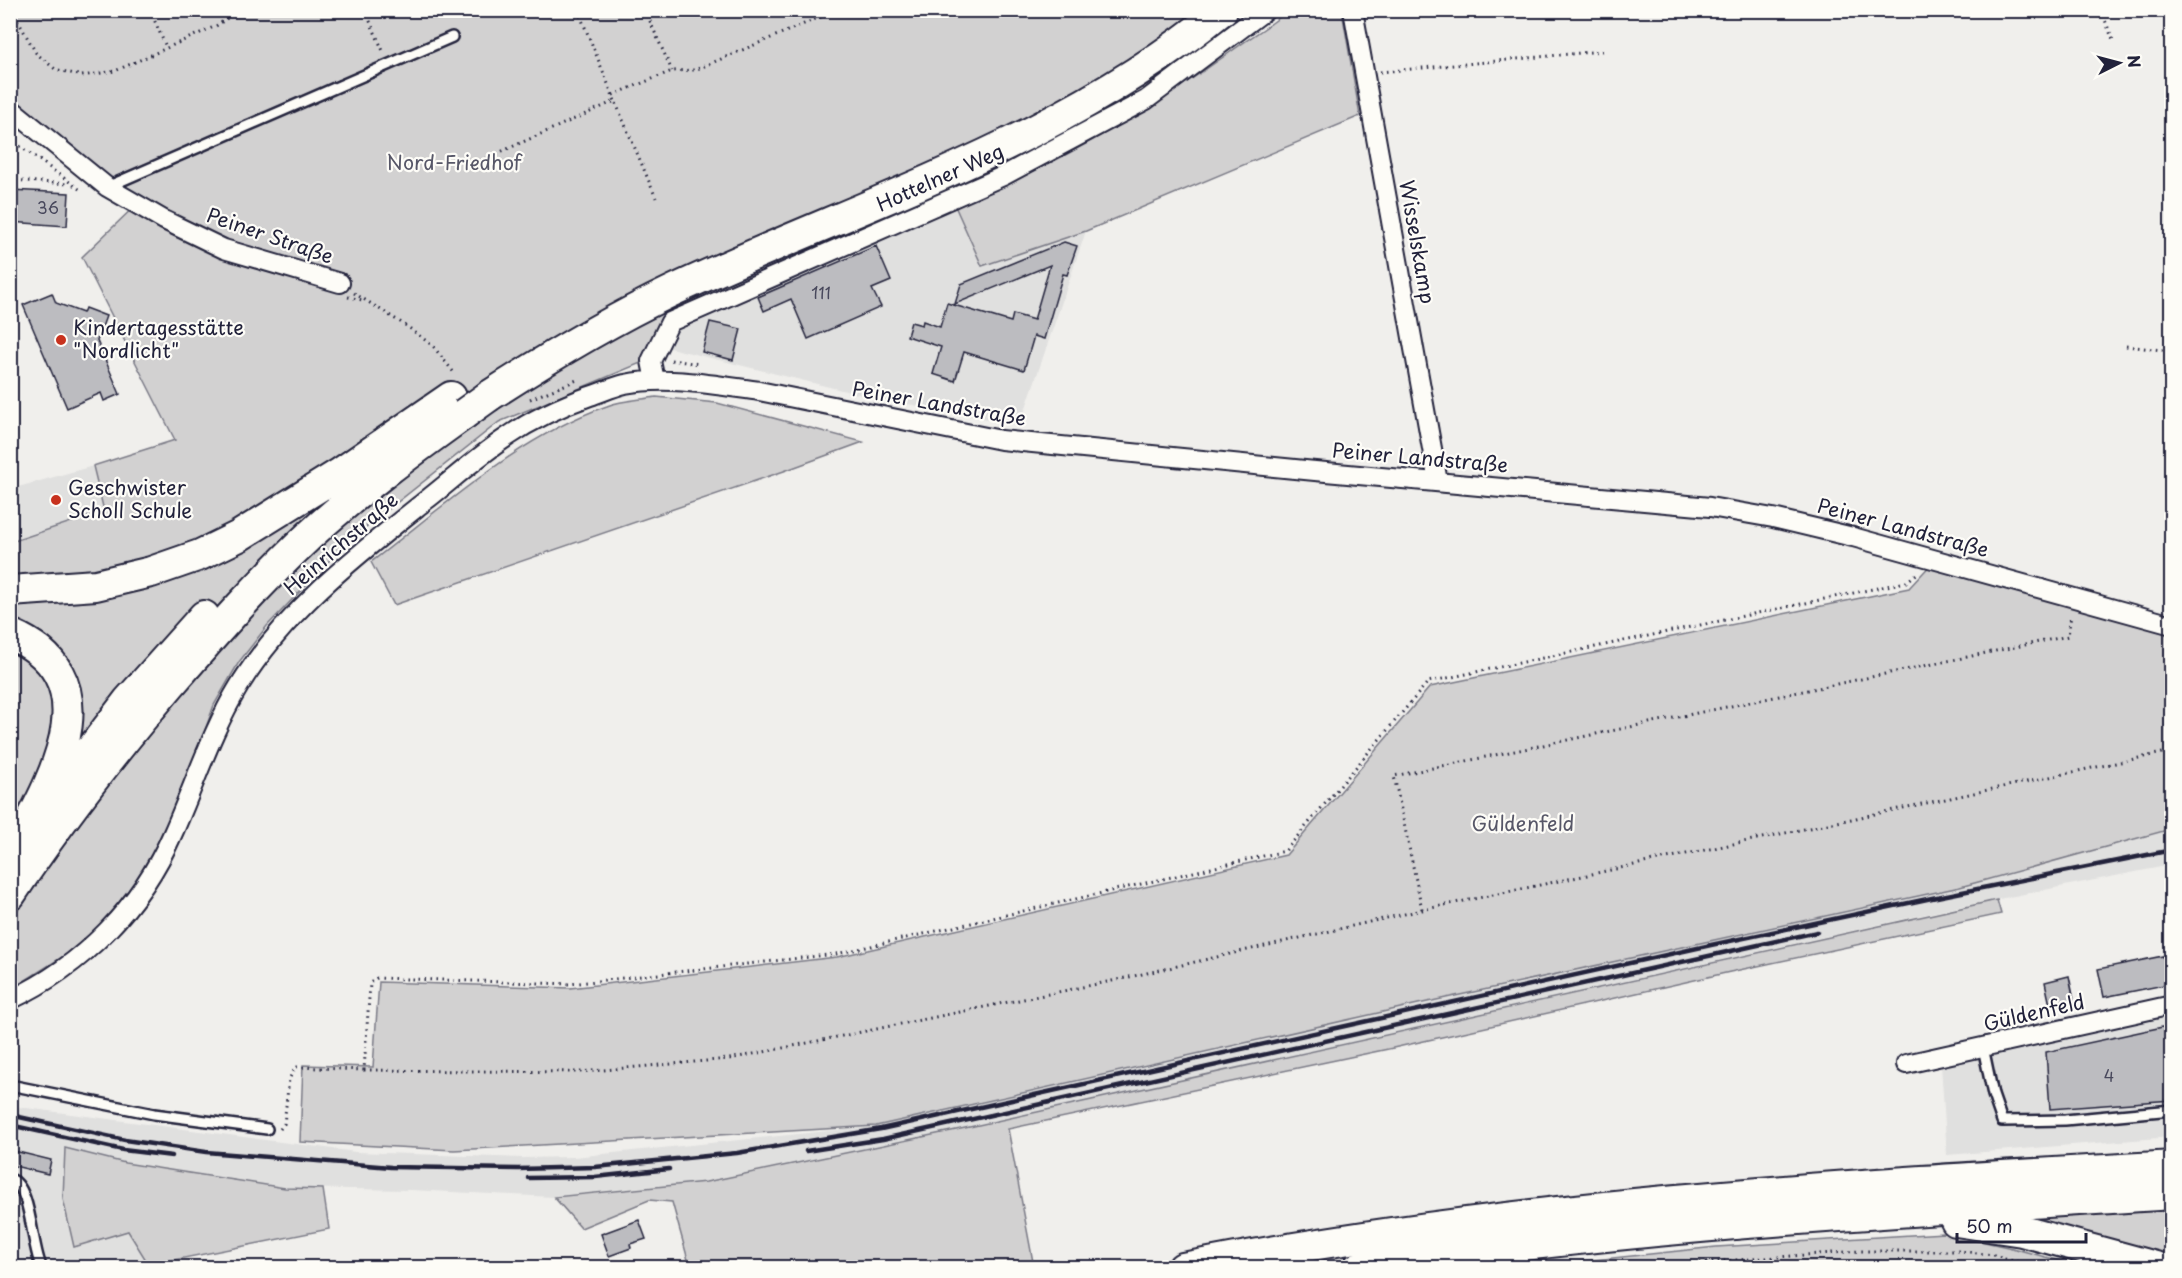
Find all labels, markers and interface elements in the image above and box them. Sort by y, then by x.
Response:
north arrow [2089,33,2149,93]
text: N [2122,54,2148,69]
street label: Hottelner Weg [871,136,1008,219]
park label: Nord-Friedhof [386,147,523,177]
street label: Wisselskamp [1392,178,1444,306]
house number: 36 [37,195,59,219]
street label: Peiner Straße [203,199,338,271]
house number: 111 [811,280,831,304]
place label: Kindertagesstätte "Nordlicht" [73,312,244,365]
marker: Kindertagesstätte "Nordlicht" [54,333,68,347]
street label: Peiner Landstraße [850,373,1029,433]
street label: Peiner Landstraße [1331,434,1509,480]
place label: Geschwister Scholl Schule [68,472,192,525]
street label: Heinrichstraße [276,485,404,602]
street label: Peiner Landstraße [1814,490,1992,564]
marker: Geschwister Scholl Schule [49,493,63,507]
park label: Güldenfeld [1472,808,1574,838]
street label: Güldenfeld [1980,986,2087,1038]
house number: 4 [2104,1063,2114,1087]
scale bar [1957,1206,2086,1244]
text: 50 m [1966,1212,2013,1239]

